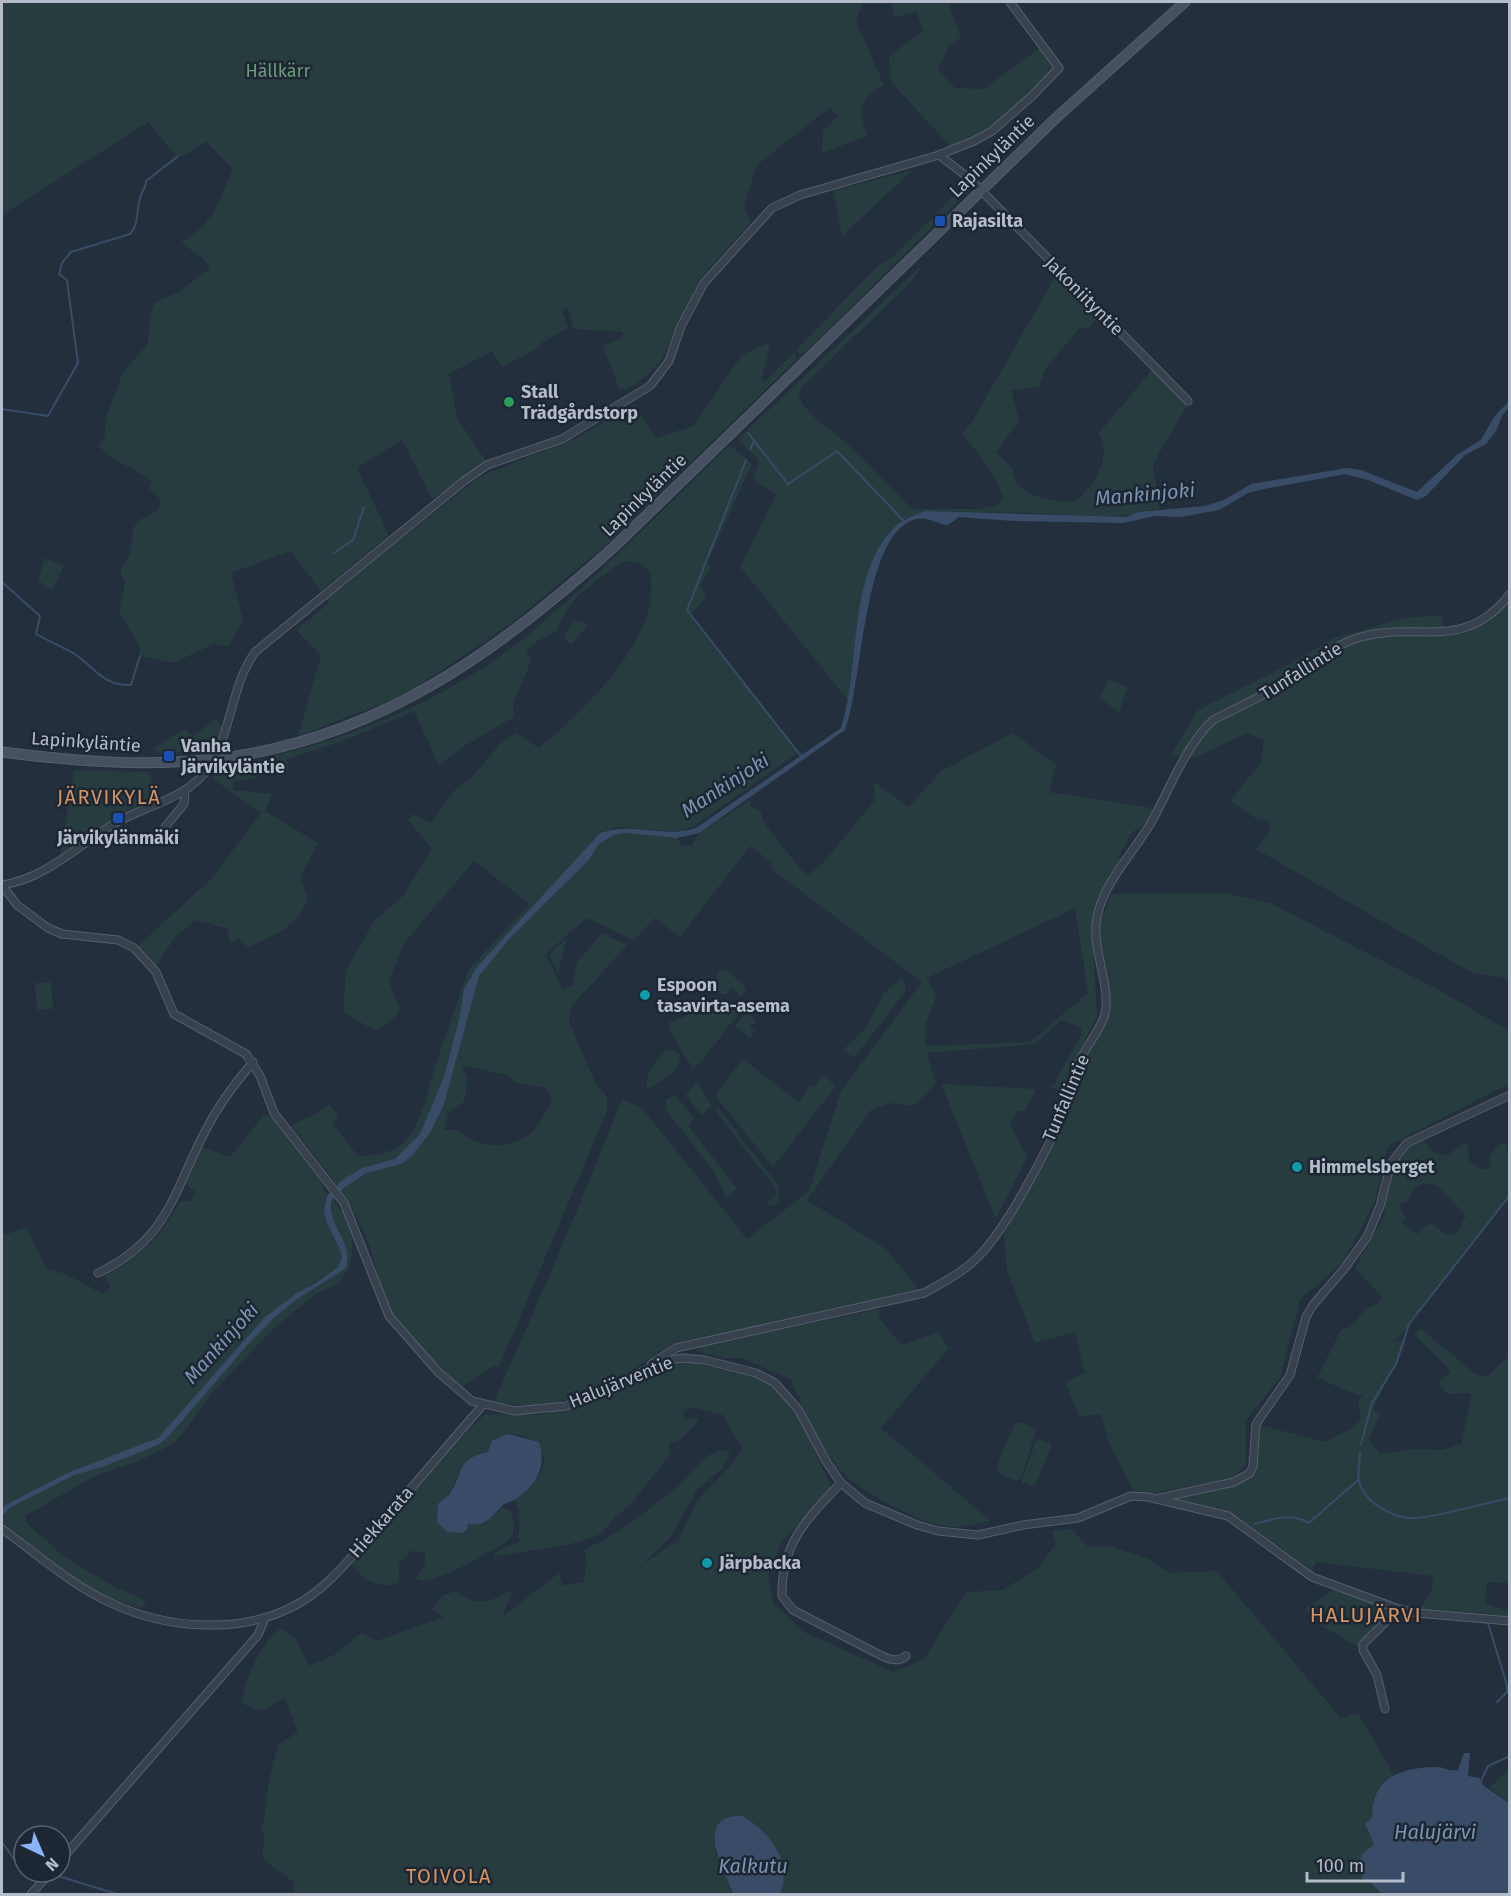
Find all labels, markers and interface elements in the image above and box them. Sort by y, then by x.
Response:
park label: Hällkärr [245,60,311,82]
street label: Lapinkyläntie [945,110,1039,202]
place label: Rajasilta [952,210,1023,232]
marker: Rajasilta [933,214,947,228]
street label: Jakoniityntie [1040,252,1128,340]
place label: Stall Trädgårdstorp [521,381,638,424]
marker: Stall Trädgårdstorp [502,395,516,409]
street label: Lapinkyläntie [597,449,691,541]
water label: Mankinjoki [1094,478,1196,510]
street label: Tunfallintie [1256,637,1346,705]
street label: Lapinkyläntie [30,727,142,757]
place label: Vanha Järvikyläntie [180,735,285,778]
water label: Mankinjoki [676,747,774,822]
marker: Vanha Järvikyläntie [162,749,176,763]
district label: JÄRVIKYLÄ [57,785,161,809]
marker: Järvikylänmäki [111,811,125,825]
place label: Järvikylänmäki [56,827,179,849]
place label: Espoon tasavirta-asema [657,974,790,1017]
marker: Espoon tasavirta-asema [638,988,652,1002]
street label: Tunfallintie [1038,1051,1094,1145]
place label: Himmelsberget [1309,1156,1436,1178]
marker: Himmelsberget [1290,1160,1304,1174]
water label: Mankinjoki [179,1297,264,1388]
street label: Halujärventie [566,1351,676,1413]
street label: Hiekkarata [344,1482,418,1562]
place label: Järpbacka [718,1552,801,1574]
marker: Järpbacka [700,1556,714,1570]
district label: HALUJÄRVI [1310,1602,1422,1628]
water label: Halujärvi [1394,1820,1476,1844]
north arrow [12,1824,72,1884]
scale bar [1307,1845,1403,1883]
text: N [42,1854,62,1875]
water label: Kalkutu [718,1854,788,1878]
text: 100 m [1316,1855,1364,1877]
district label: TOIVOLA [406,1864,492,1888]

